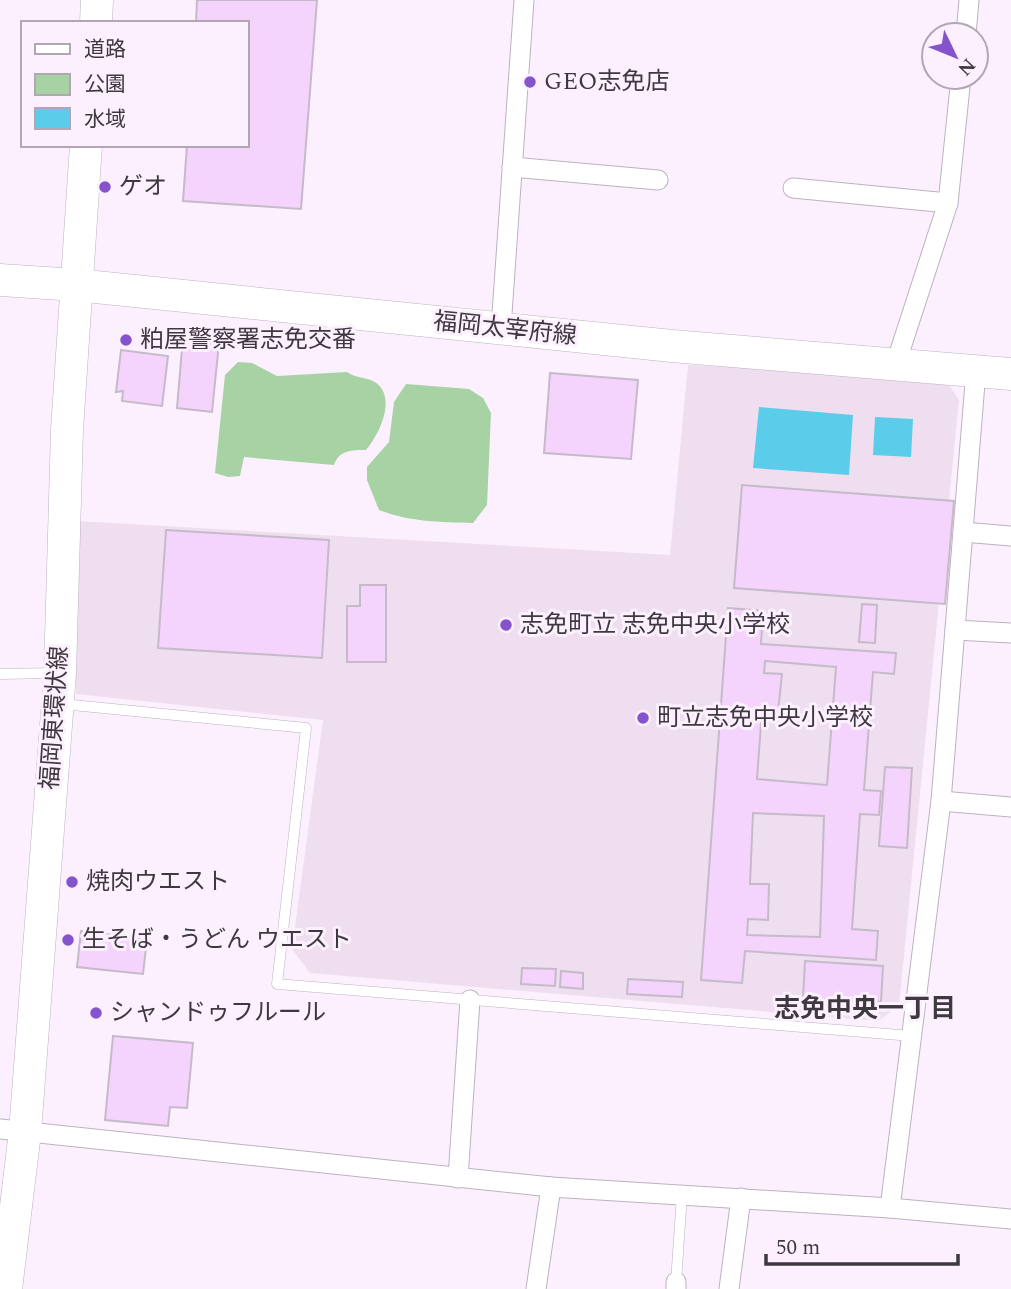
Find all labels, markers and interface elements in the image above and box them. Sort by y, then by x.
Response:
legend [21,21,248,147]
north arrow [920,21,990,91]
text: 道路 [84,34,126,66]
text: N [950,51,982,82]
place label: GEO志免店 [544,64,669,100]
text: 公園 [84,69,126,101]
marker: GEO志免店 [522,74,538,90]
text: 水域 [84,104,126,136]
place label: ゲオ [119,169,167,205]
marker: ゲオ [97,179,113,195]
street label: 福岡太宰府線 [432,304,578,354]
place label: 粕屋警察署志免交番 [140,322,356,358]
marker: 粕屋警察署志免交番 [118,332,134,348]
place label: 志免町立 志免中央小学校 [520,607,790,643]
marker: 志免町立 志免中央小学校 [498,617,514,633]
street label: 福岡東環状線 [32,645,78,791]
place label: 町立志免中央小学校 [657,700,873,736]
marker: 町立志免中央小学校 [635,710,651,726]
place label: 焼肉ウエスト [86,864,230,900]
marker: 焼肉ウエスト [64,874,80,890]
place label: 生そば・うどん ウエスト [82,922,352,958]
marker: 生そば・うどん ウエスト [60,932,76,948]
district label: 志免中央一丁目 [774,989,956,1029]
place label: シャンドゥフルール [110,995,326,1031]
marker: シャンドゥフルール [88,1005,104,1021]
scale bar [766,1222,958,1266]
text: 50 m [776,1232,820,1264]

